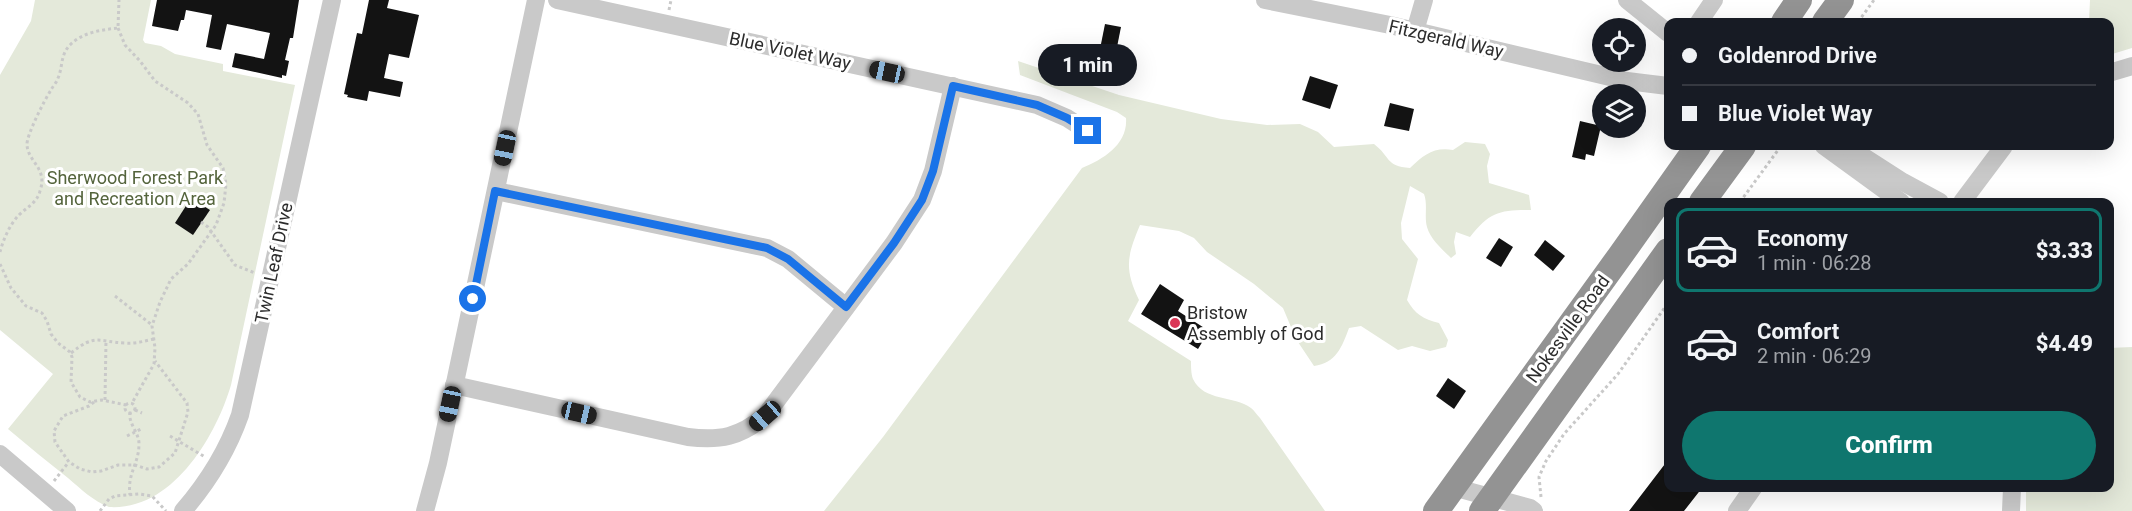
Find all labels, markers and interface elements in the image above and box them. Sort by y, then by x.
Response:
street label: Fitzgerald Way [1387,15,1506,62]
map controls [1592,18,1646,138]
button: locate [1592,18,1646,72]
street label: Blue Violet Way [727,27,853,74]
text: Goldenrod Drive [1718,43,1877,68]
callout: 1 min [1038,44,1138,86]
text: 1 min [1062,53,1113,77]
car [868,59,906,85]
button: layers [1592,84,1646,138]
text: Blue Violet Way [1718,101,1872,126]
route end [1074,117,1101,144]
car [492,129,518,167]
park label: Sherwood Forest Park and Recreation Area [47,167,224,209]
street label: Twin Leaf Drive [250,201,297,325]
icon: car [1685,223,1739,277]
text: Economy [1757,226,1848,251]
text: $3.33 [2036,238,2093,263]
text: 1 min · 06:28 [1757,251,1872,275]
street label: Nokesville Road [1521,271,1614,387]
route start [459,285,486,312]
place label: Bristow Assembly of God [1187,302,1324,344]
marker: Bristow Assembly of God [1168,316,1182,330]
icon: car [1685,316,1739,370]
text: Comfort [1757,319,1839,344]
text: $4.49 [2036,331,2093,356]
text: 2 min · 06:29 [1757,344,1872,368]
car [437,385,463,423]
car [746,397,784,435]
car [559,400,599,426]
button: Confirm [1682,411,2096,480]

